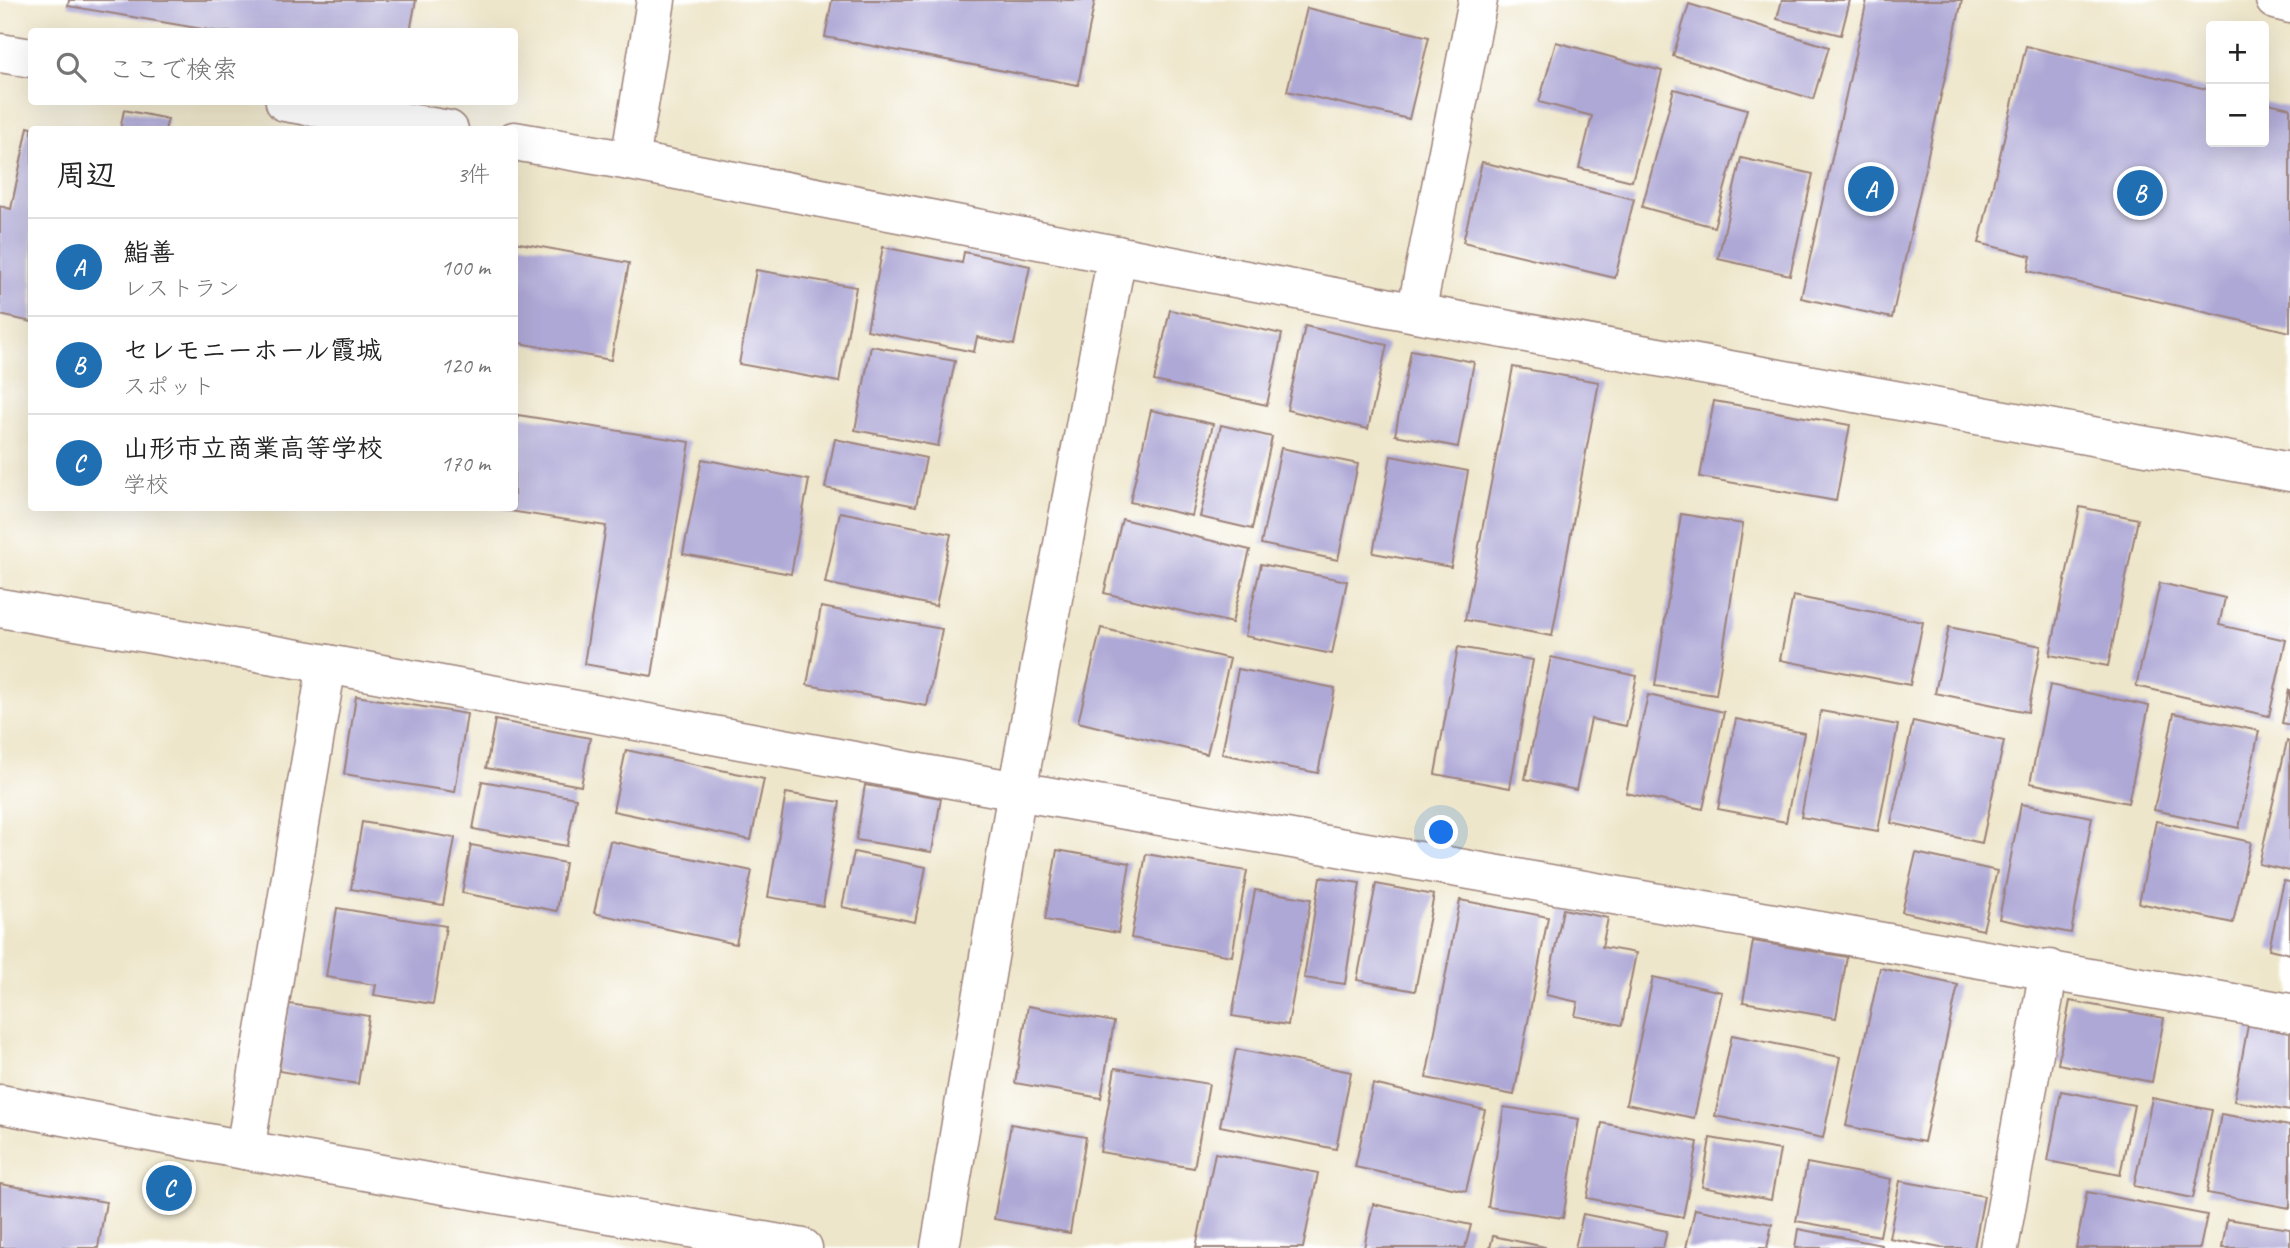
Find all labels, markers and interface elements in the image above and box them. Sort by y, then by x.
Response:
map controls [2206,21,2269,147]
button: + [2206,21,2269,84]
search box [28,28,518,105]
icon: search [52,48,90,86]
text: ここで検索 [108,53,238,86]
button: − [2206,84,2269,147]
text: 周辺 [56,156,116,194]
text: 3件 [457,160,490,189]
pin: A [1848,163,1894,215]
pin: B [2117,167,2163,219]
text: 鮨善 [123,236,175,269]
text: A [73,253,85,282]
text: 100 m [441,253,490,282]
text: レストラン [123,274,240,303]
text: セレモニーホール霞城 [123,334,382,367]
text: B [73,351,85,380]
text: 120 m [441,351,490,380]
text: スポット [123,372,215,401]
text: 山形市立商業高等学校 [123,432,383,465]
text: C [74,449,84,478]
text: 170 m [441,449,490,478]
text: 学校 [123,470,169,499]
your location [1424,815,1458,849]
pin: C [146,1162,192,1214]

